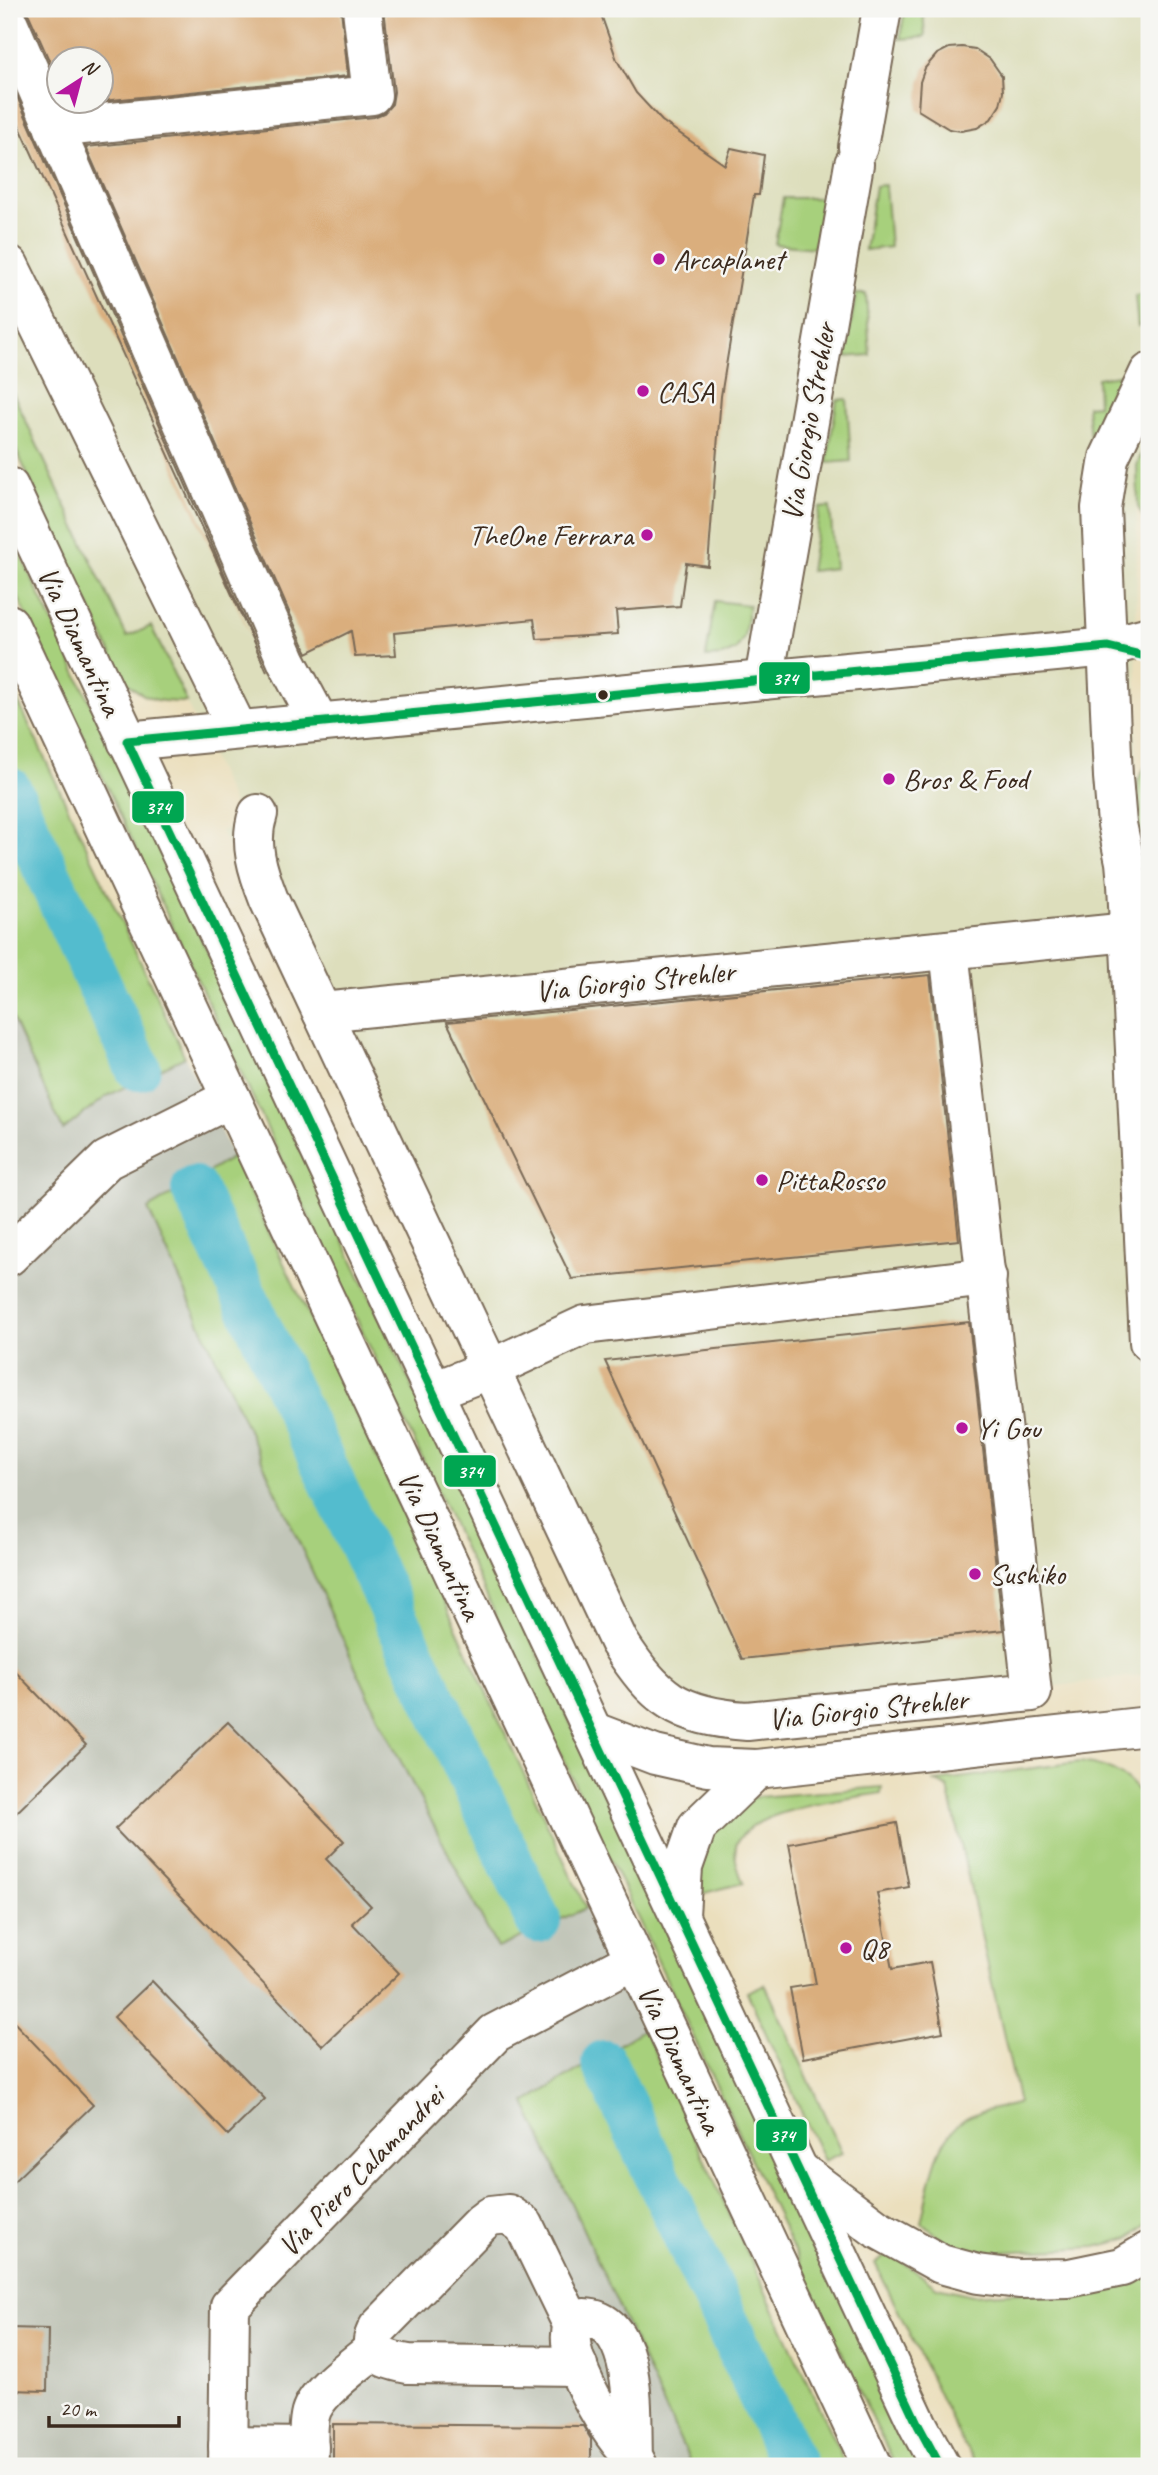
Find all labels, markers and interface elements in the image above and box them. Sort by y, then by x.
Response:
north arrow [46,46,116,116]
text: N [78,54,104,82]
place label: Arcaplanet [673,240,788,278]
marker: Arcaplanet [651,251,667,267]
street label: Via Giorgio Strehler [772,317,845,524]
place label: CASA [657,372,715,410]
marker: CASA [635,383,651,399]
place label: TheOne Ferrara [469,516,635,554]
marker: TheOne Ferrara [639,527,655,543]
street label: Via Diamantina [29,560,132,723]
line badge: 374 [758,661,811,695]
text: 374 [772,667,800,691]
unlabelled marker [596,688,610,702]
place label: Bros & Food [903,760,1032,798]
marker: Bros & Food [881,771,897,787]
line badge: 374 [131,790,185,824]
text: 374 [145,796,173,820]
street label: Via Giorgio Strehler [534,951,740,1010]
place label: PittaRosso [776,1161,886,1199]
marker: PittaRosso [754,1172,770,1188]
place label: Yi Gou [976,1409,1043,1447]
marker: Yi Gou [954,1420,970,1436]
line badge: 374 [443,1454,497,1488]
text: 374 [457,1460,485,1484]
street label: Via Diamantina [389,1464,492,1627]
place label: Sushiko [989,1555,1066,1593]
marker: Sushiko [967,1566,983,1582]
street label: Via Giorgio Strehler [767,1679,973,1738]
place label: Q8 [860,1929,891,1967]
marker: Q8 [838,1940,854,1956]
street label: Via Diamantina [629,1978,732,2141]
street label: Via Piero Calamandrei [270,2075,454,2264]
line badge: 374 [755,2118,808,2152]
text: 374 [769,2124,797,2148]
scale bar [49,2384,178,2428]
text: 20 m [60,2396,98,2422]

